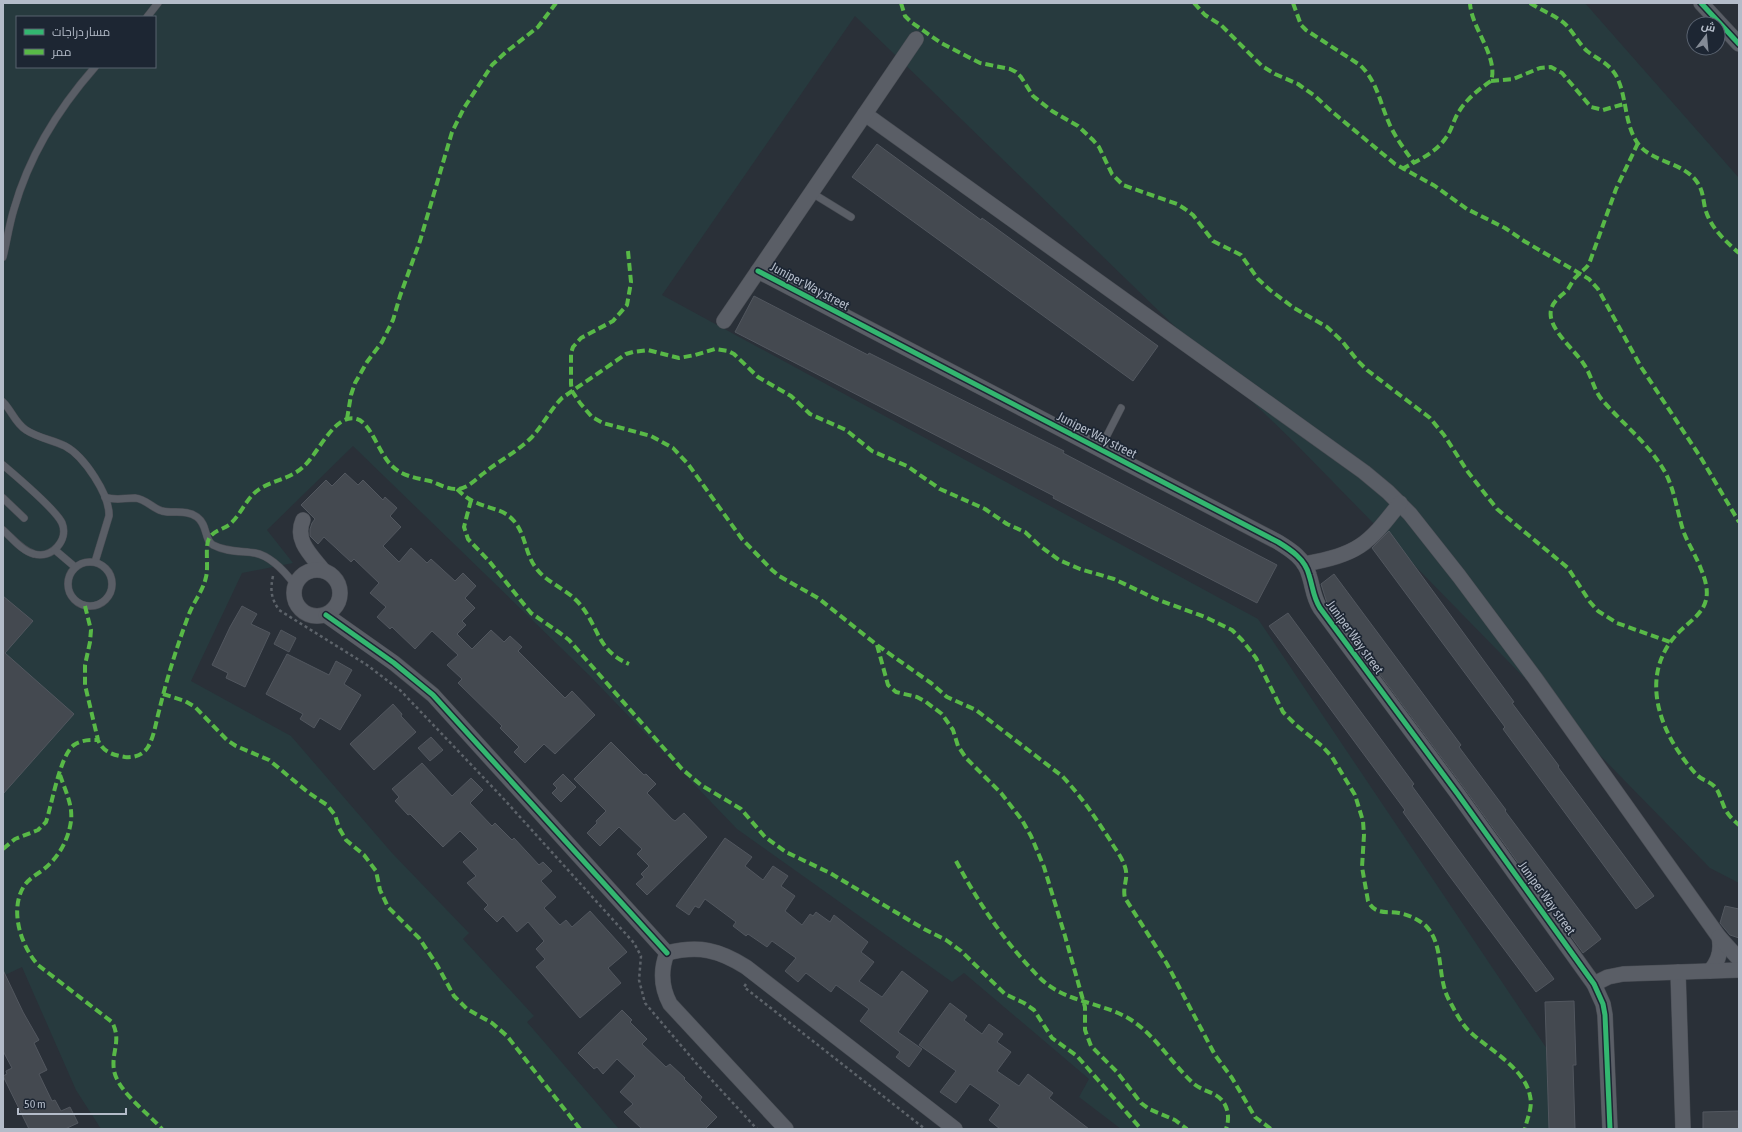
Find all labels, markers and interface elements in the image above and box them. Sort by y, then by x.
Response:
legend [16,16,156,68]
north arrow [1686,16,1726,56]
text: ش [1700,19,1717,35]
text: مسار دراجات [52,25,110,39]
text: ممر [51,45,71,59]
street label: Juniper Way street [768,259,852,313]
street label: Juniper Way street [1055,409,1140,462]
street label: Juniper Way street [1323,597,1387,677]
street label: Juniper Way street [1515,858,1579,938]
scale bar [18,1090,126,1116]
text: 50 m [24,1097,46,1111]

